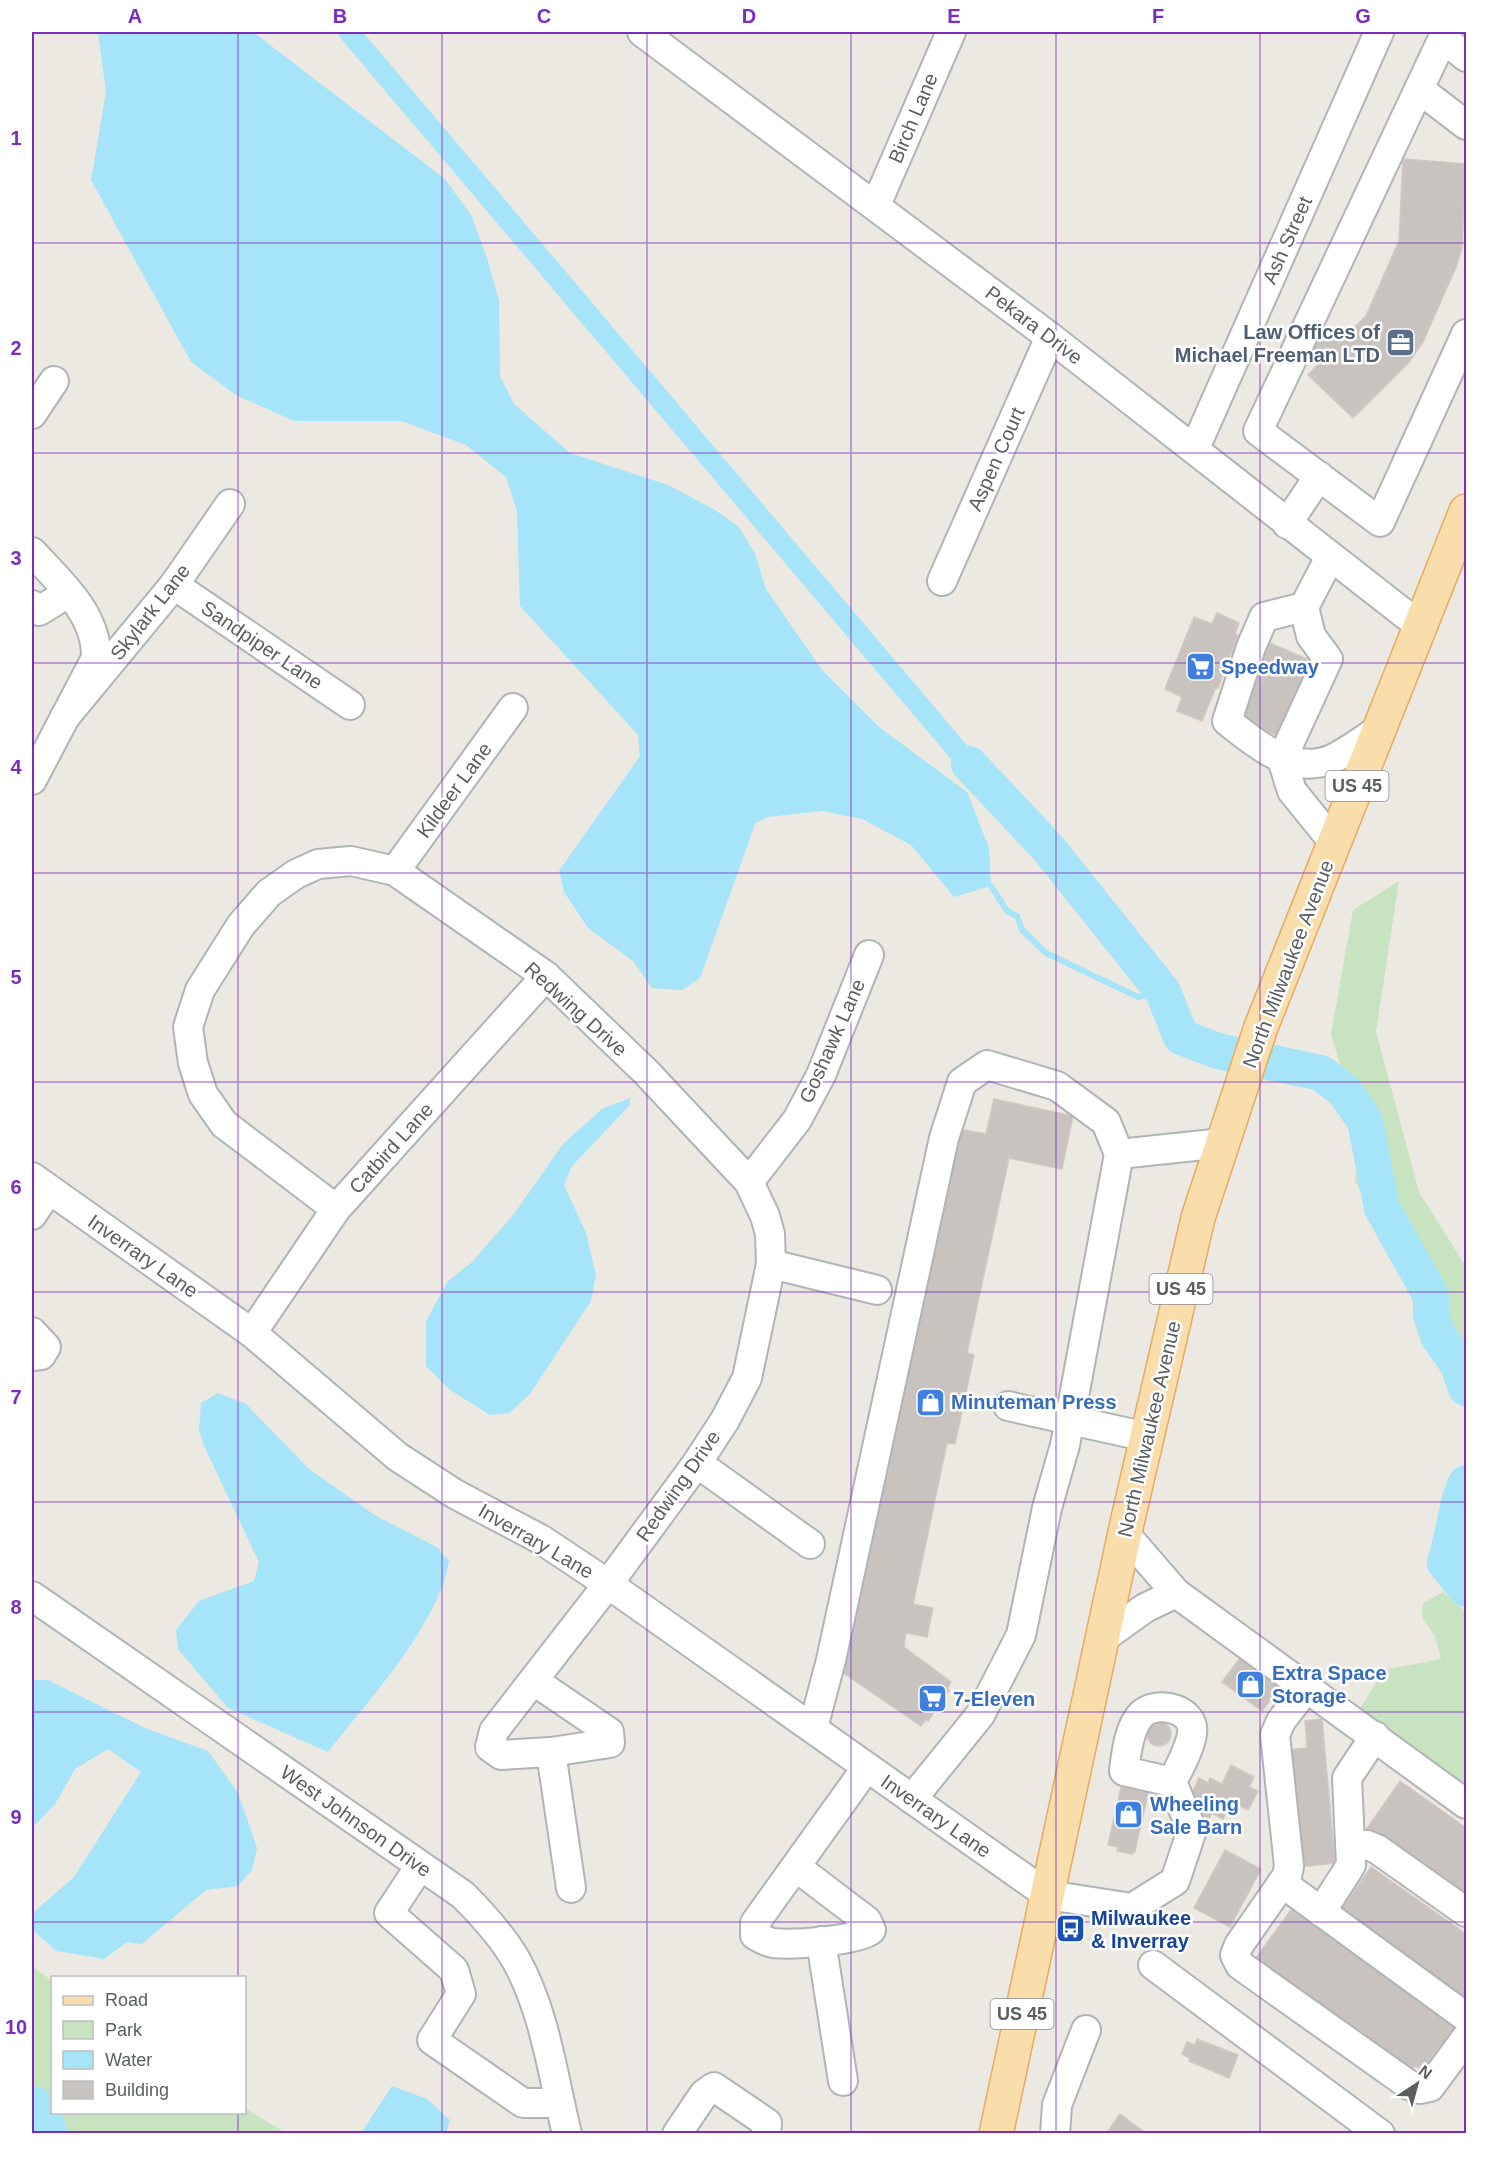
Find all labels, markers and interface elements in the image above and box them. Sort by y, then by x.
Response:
text: A [128,5,142,27]
text: B [333,5,347,27]
text: C [537,5,551,27]
text: D [742,5,756,27]
text: E [947,5,961,27]
text: F [1152,5,1164,27]
text: G [1355,5,1371,27]
street label: Birch Lane [884,70,942,166]
text: 1 [10,127,22,149]
street label: Ash Street [1258,192,1316,287]
street label: Pekara Drive [981,281,1087,369]
place label: Law Offices of Michael Freeman LTD [1175,321,1380,366]
office icon: Law Offices of Michael Freeman LTD [1385,327,1417,359]
text: 2 [10,337,22,359]
street label: Aspen Court [963,403,1029,514]
text: 3 [10,547,22,569]
street label: Skylark Lane [106,560,194,664]
street label: Sandpiper Lane [197,596,327,694]
supermarket icon: Speedway [1184,651,1216,683]
place label: Speedway [1221,656,1320,678]
street label: Kildeer Lane [412,738,496,842]
text: 4 [10,756,22,778]
road number: US 45 [1326,771,1388,801]
street label: North Milwaukee Avenue [1238,857,1338,1071]
street label: Redwing Drive [520,957,632,1061]
text: 5 [10,966,22,988]
street label: Goshawk Lane [795,976,869,1106]
street label: Catbird Lane [345,1098,437,1198]
text: 6 [10,1176,22,1198]
street label: Inverrary Lane [84,1210,202,1302]
road number: US 45 [1150,1274,1212,1304]
street label: North Milwaukee Avenue [1113,1319,1185,1539]
text: 7 [10,1386,22,1408]
shop icon: Minuteman Press [914,1386,946,1418]
place label: Minuteman Press [951,1391,1117,1413]
street label: Redwing Drive [632,1426,724,1546]
street label: Inverrary Lane [475,1499,597,1583]
text: 8 [10,1596,22,1618]
place label: Extra Space Storage [1272,1662,1387,1707]
shop icon: Extra Space Storage [1235,1669,1267,1701]
supermarket icon: 7-Eleven [916,1683,948,1715]
place label: 7-Eleven [953,1688,1035,1710]
street label: West Johnson Drive [277,1761,435,1881]
street label: Inverrary Lane [877,1770,995,1862]
place label: Wheeling Sale Barn [1150,1793,1242,1838]
shop icon: Wheeling Sale Barn [1113,1799,1145,1831]
text: 9 [10,1806,22,1828]
place label: Milwaukee & Inverray [1091,1907,1191,1952]
bus stop icon: Milwaukee & Inverray [1054,1913,1086,1945]
legend [51,1976,246,2114]
text: Road [105,1990,148,2010]
road number: US 45 [990,1999,1054,2029]
text: 10 [5,2016,27,2038]
text: Park [105,2020,143,2040]
text: Water [105,2050,152,2070]
north arrow [1387,2054,1447,2114]
text: N [1416,2062,1435,2083]
text: Building [105,2080,169,2100]

